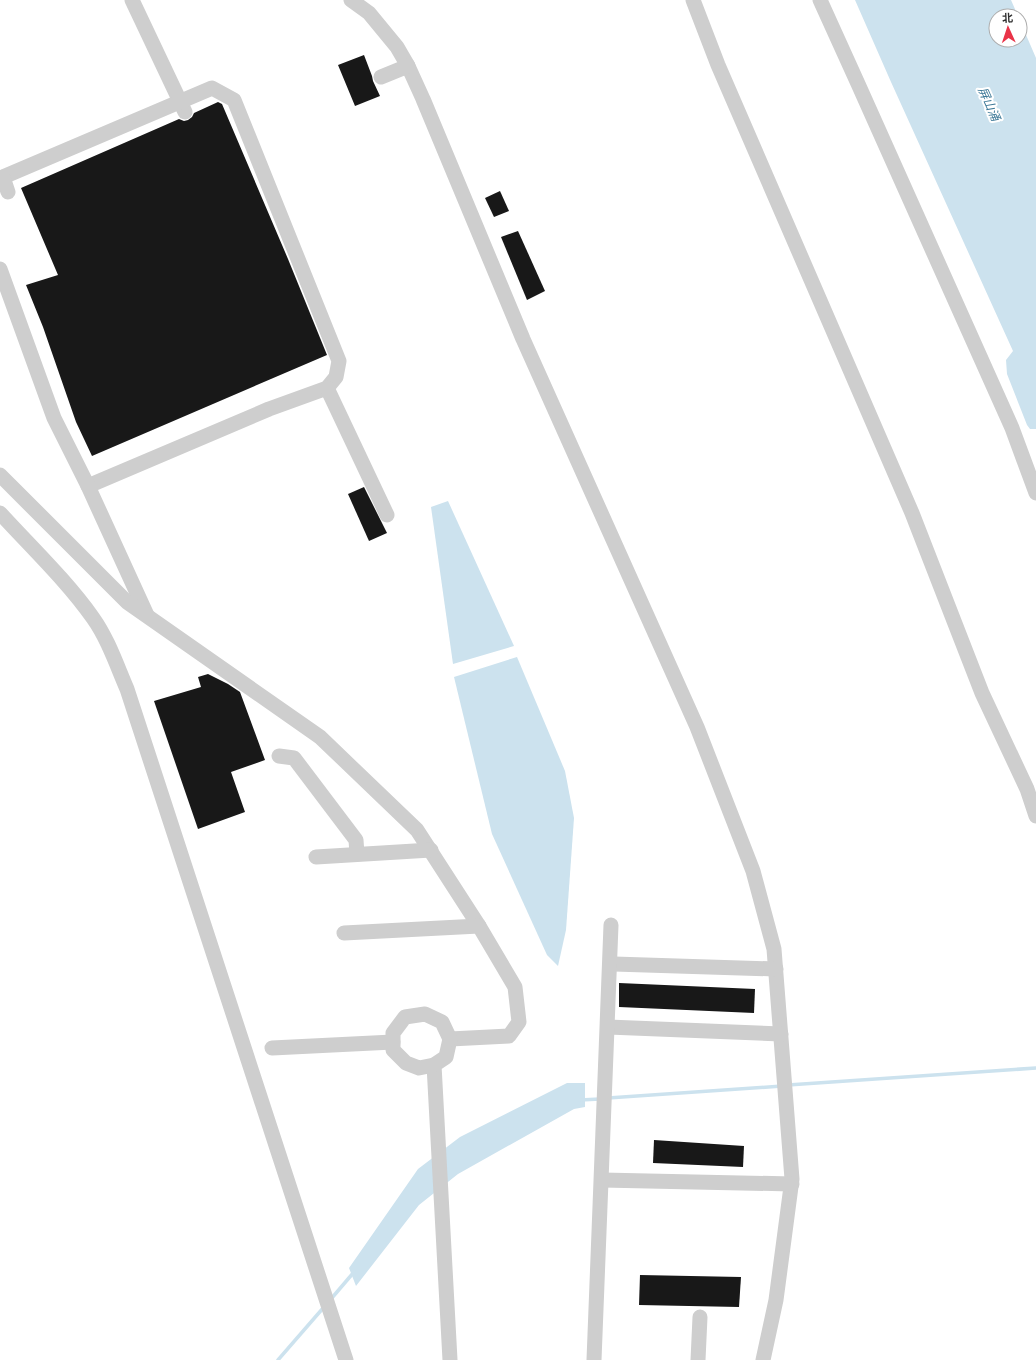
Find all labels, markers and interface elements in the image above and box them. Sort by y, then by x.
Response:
north arrow [988,8,1028,48]
text: 北 [1002,11,1013,25]
water label: 屏山涌 [975,84,1004,125]

